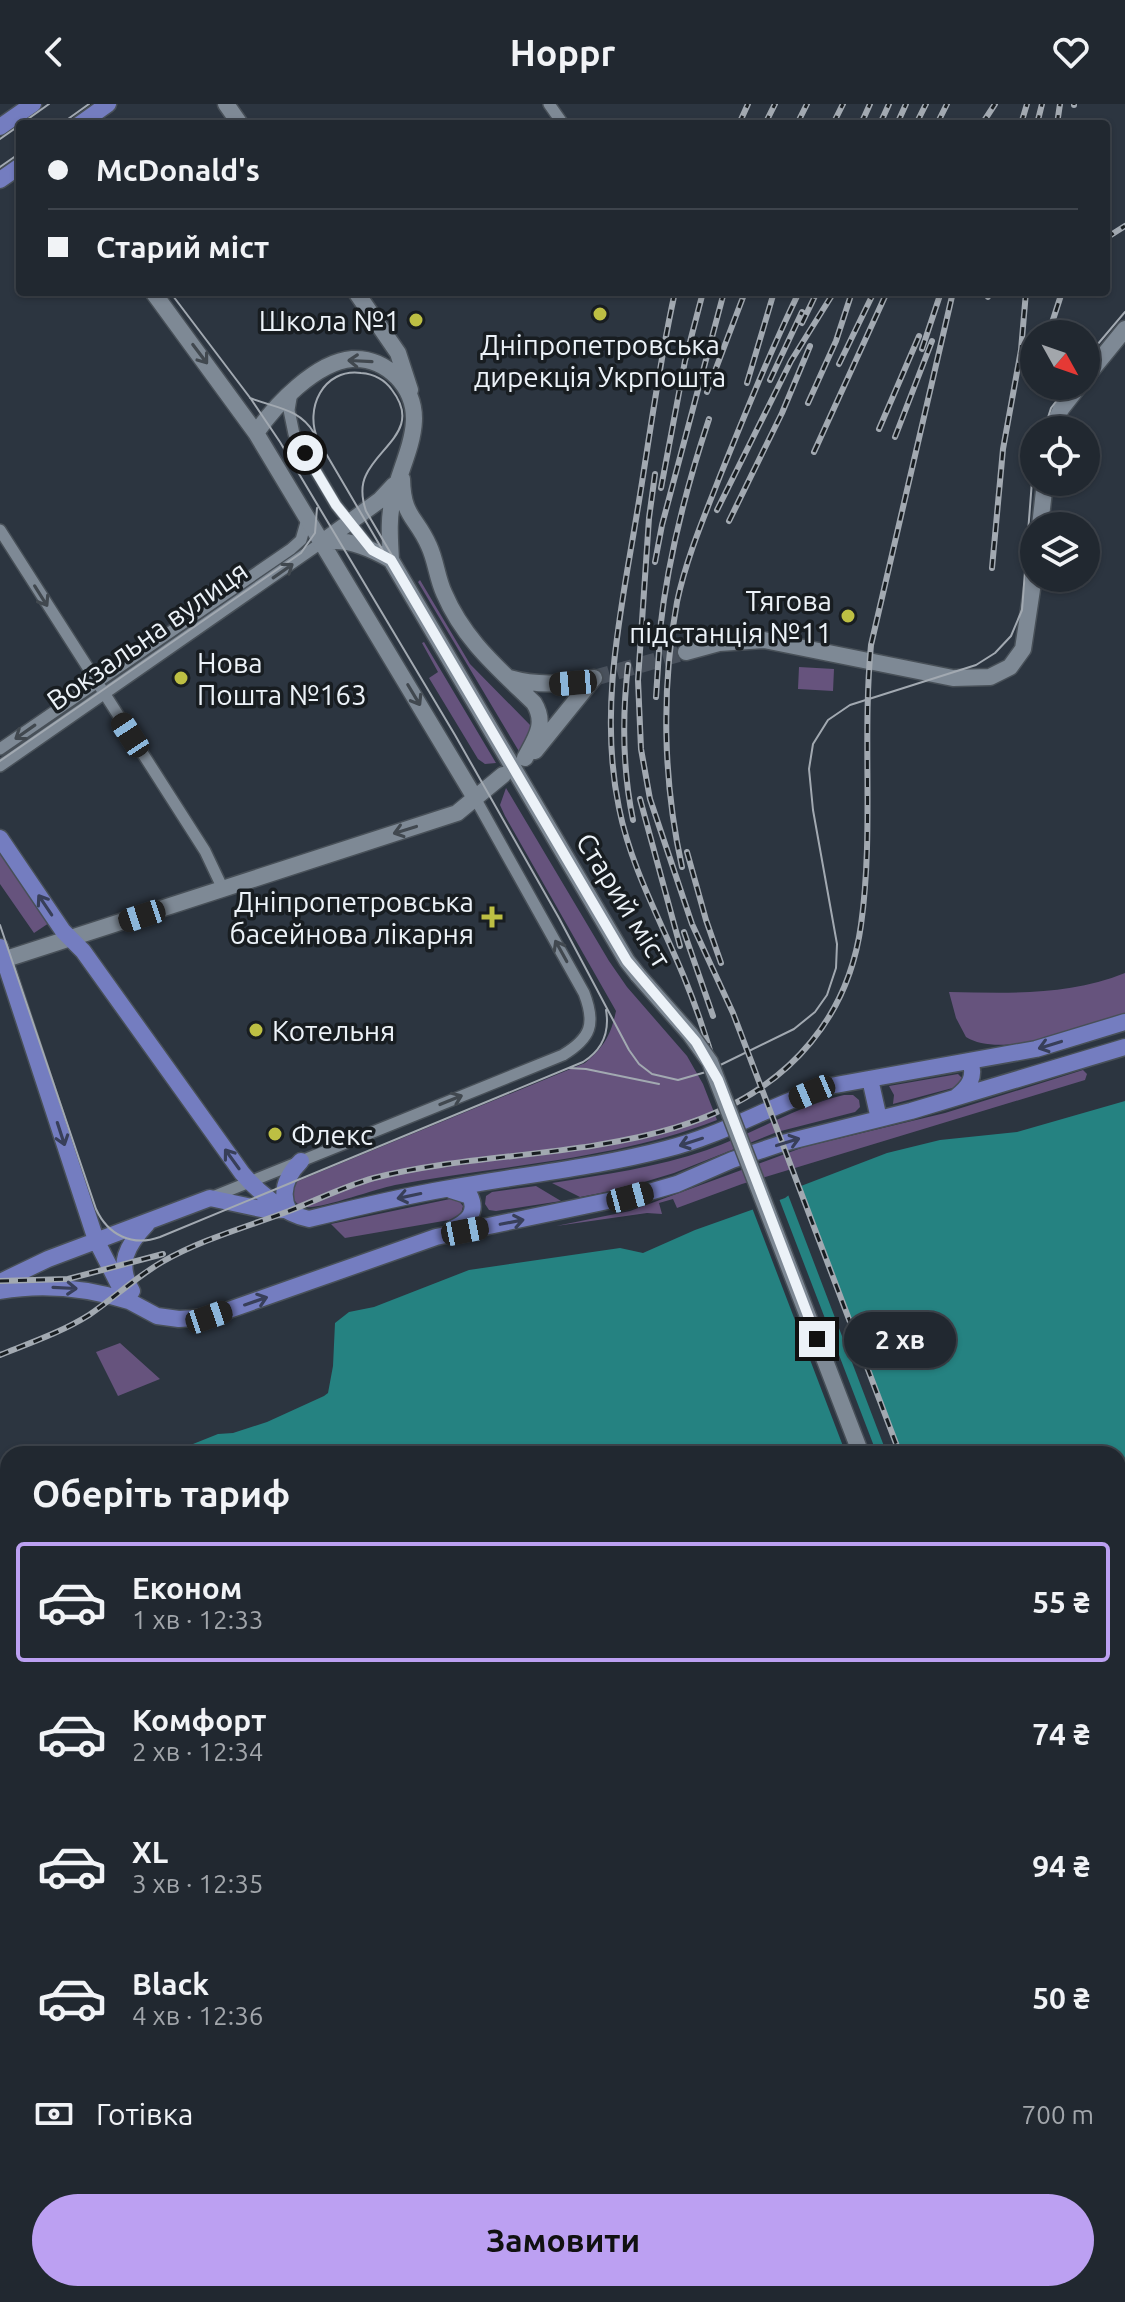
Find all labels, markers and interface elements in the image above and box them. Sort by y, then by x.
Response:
icon: back [32,30,76,74]
icon: heart [1049,30,1093,74]
text: Hoppr [510,32,615,73]
text: McDonald's [96,153,260,187]
text: Старий міст [96,230,269,264]
place label: Школа №1 [259,305,400,336]
marker: Дніпропетровська дирекція Укрпошта [591,305,609,323]
marker: Школа №1 [407,311,425,329]
north arrow [1020,320,1100,400]
map controls [1020,320,1100,592]
place label: Дніпропетровська дирекція Укрпошта [474,329,726,392]
one-way arrow [192,343,209,364]
one-way arrow [347,353,373,368]
button: locate [1020,416,1100,496]
route start [287,435,323,471]
button: layers [1020,512,1100,592]
street label: Вокзальна вулиця [41,554,253,716]
one-way arrow [272,562,294,579]
one-way arrow [34,584,50,607]
place label: Тягова пiдстанцiя №11 [629,585,832,648]
marker: Тягова пiдстанцiя №11 [839,607,857,625]
place label: Нова Пошта №163 [197,647,367,710]
marker: Нова Пошта №163 [172,669,190,687]
car [548,669,598,697]
one-way arrow [406,683,422,706]
car [107,708,153,762]
one-way arrow [14,724,37,740]
one-way arrow [393,823,419,838]
street label: Старий міст [570,827,678,973]
place label: Дніпропетровська басейнова лікарня [229,886,474,949]
one-way arrow [37,894,53,916]
car [115,897,169,935]
marker: Дніпропетровська басейнова лікарня [481,906,503,928]
one-way arrow [553,940,568,964]
place label: Котельня [272,1015,395,1046]
marker: Котельня [247,1021,265,1039]
one-way arrow [1038,1038,1064,1053]
car [785,1072,839,1112]
one-way arrow [438,1092,463,1106]
place label: Флекс [291,1119,373,1150]
one-way arrow [55,1122,70,1147]
marker: Флекс [266,1125,284,1143]
one-way arrow [774,1134,800,1149]
one-way arrow [679,1135,705,1150]
one-way arrow [224,1149,240,1171]
car [604,1179,656,1215]
one-way arrow [396,1189,422,1204]
one-way arrow [499,1213,524,1228]
car [439,1215,491,1247]
one-way arrow [51,1281,78,1296]
one-way arrow [243,1292,268,1307]
car [182,1298,236,1336]
callout: 2 хв [845,1311,957,1367]
route end [799,1321,835,1357]
text: 2 хв [875,1325,925,1354]
text: Оберіть тариф [32,1473,290,1514]
icon: car [36,1566,108,1638]
text: Економ [132,1571,242,1605]
text: 55 ₴ [1032,1585,1090,1619]
text: 1 хв · 12:33 [132,1605,263,1634]
icon: car [36,1698,108,1770]
text: Комфорт [132,1703,266,1737]
text: 74 ₴ [1032,1717,1090,1751]
text: 2 хв · 12:34 [132,1737,263,1766]
icon: car [36,1830,108,1902]
text: XL [132,1835,168,1869]
text: 94 ₴ [1032,1849,1090,1883]
text: 3 хв · 12:35 [132,1869,263,1898]
icon: car [36,1962,108,2034]
text: Black [132,1967,209,2001]
text: 50 ₴ [1032,1981,1090,2015]
text: 4 хв · 12:36 [132,2001,263,2030]
icon: cash [32,2092,76,2136]
text: Готівка [96,2097,193,2131]
text: 700 m [1022,2100,1094,2129]
button: Замовити [32,2194,1094,2286]

